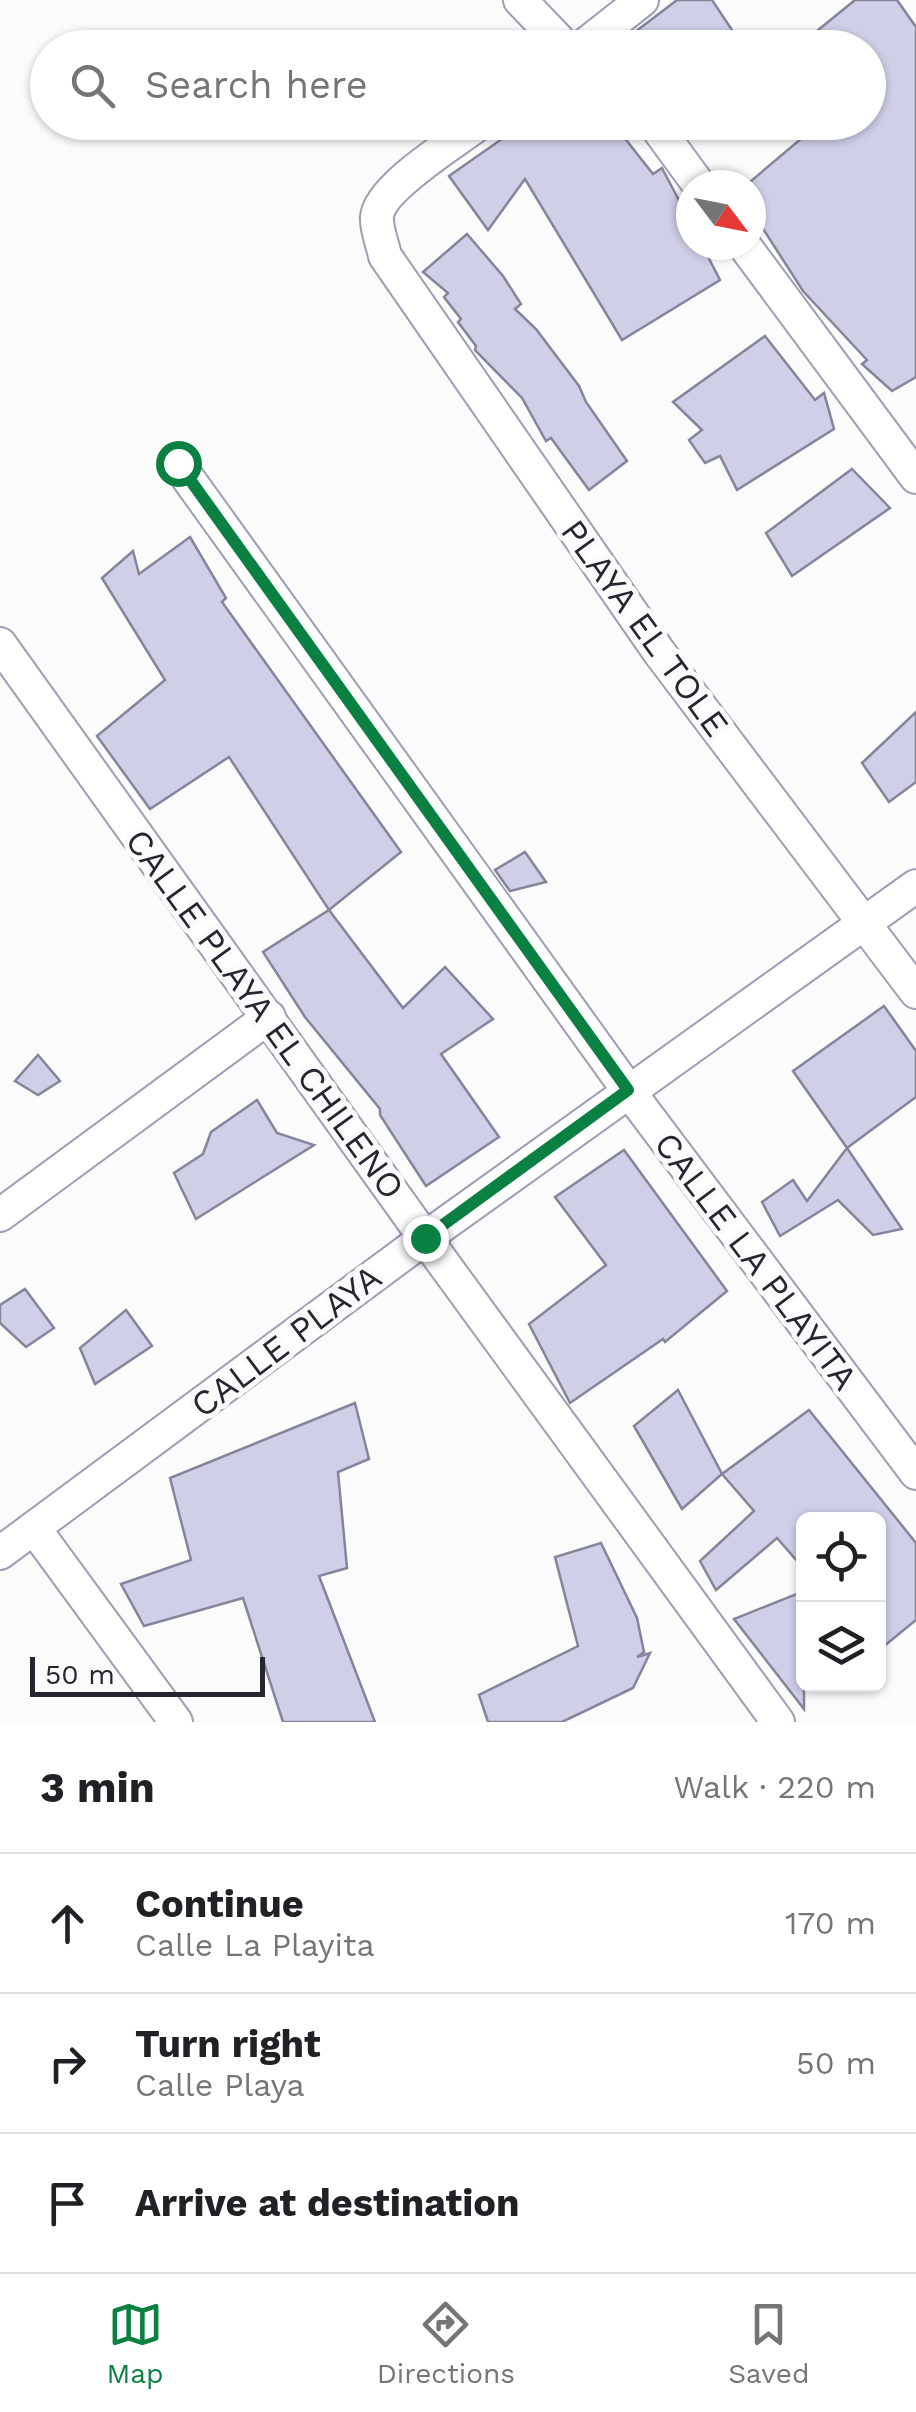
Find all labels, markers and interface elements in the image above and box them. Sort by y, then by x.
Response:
search box [30,30,886,140]
icon: search [65,58,120,113]
text: Search here [145,63,368,107]
north arrow [676,170,766,260]
route start [156,441,202,487]
street label: PLAYA EL TOLE [552,511,738,745]
street label: CALLE PLAYA EL CHILENO [117,821,413,1207]
street label: CALLE LA PLAYITA [645,1124,867,1398]
route end [403,1216,449,1262]
street label: CALLE PLAYA [183,1256,389,1426]
map controls [796,1512,886,1692]
button: locate [796,1512,886,1602]
button: layers [796,1602,886,1692]
scale bar [30,1652,265,1696]
text: 50 m [45,1658,115,1691]
text: 3 min [40,1763,155,1812]
text: Walk · 220 m [674,1768,876,1806]
text: Continue [135,1882,304,1926]
icon: ahead [40,1896,95,1951]
text: 170 m [785,1904,876,1942]
text: Calle La Playita [135,1926,375,1964]
text: Turn right [135,2022,321,2066]
icon: right [40,2036,95,2091]
text: 50 m [796,2044,876,2082]
text: Calle Playa [135,2066,305,2104]
icon: arrive [40,2176,95,2231]
text: Arrive at destination [135,2181,520,2225]
tab: Map [107,2297,164,2390]
tab: Directions [377,2297,515,2390]
tab: Saved [728,2297,809,2390]

